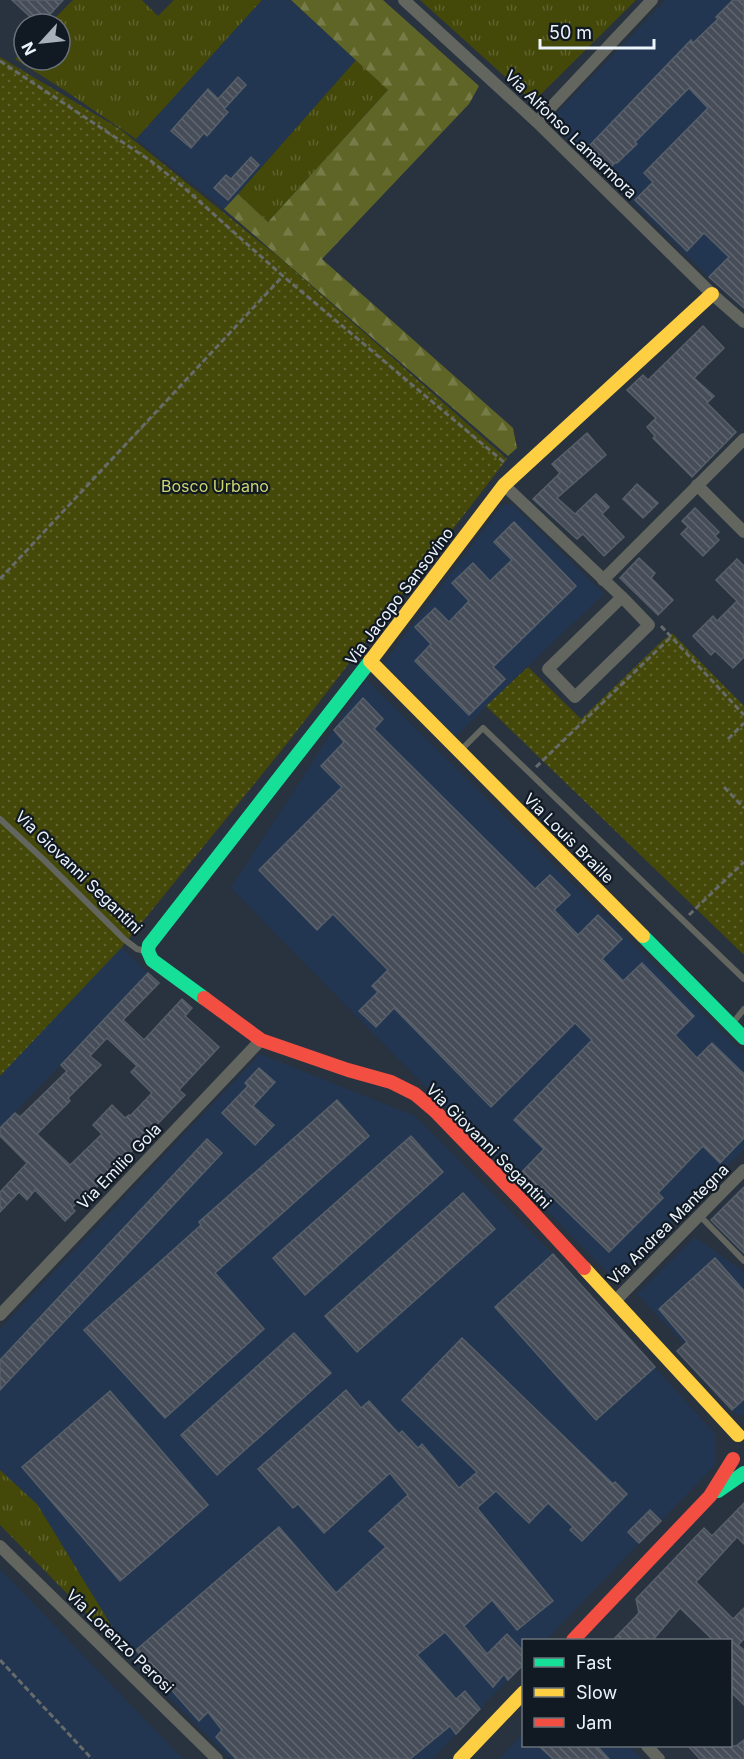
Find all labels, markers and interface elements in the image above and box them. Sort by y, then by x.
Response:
north arrow [12,12,72,72]
scale bar [540,12,654,50]
text: 50 m [549,22,592,43]
text: N [17,39,40,59]
street label: Via Alfonso Lamarmora [501,66,641,202]
park label: Bosco Urbano [161,476,269,496]
street label: Via Jacopo Sansovino [341,523,457,669]
street label: Via Louis Braille [520,789,618,887]
street label: Via Giovanni Segantini [11,806,147,938]
street label: Via Giovanni Segantini [422,1079,556,1213]
street label: Via Emilio Gola [73,1119,165,1213]
street label: Via Andrea Mantegna [603,1159,733,1289]
street label: Via Lorenzo Perosi [62,1585,178,1697]
legend [522,1639,732,1747]
text: Fast [576,1652,612,1673]
text: Slow [576,1682,617,1703]
text: Jam [576,1712,612,1733]

